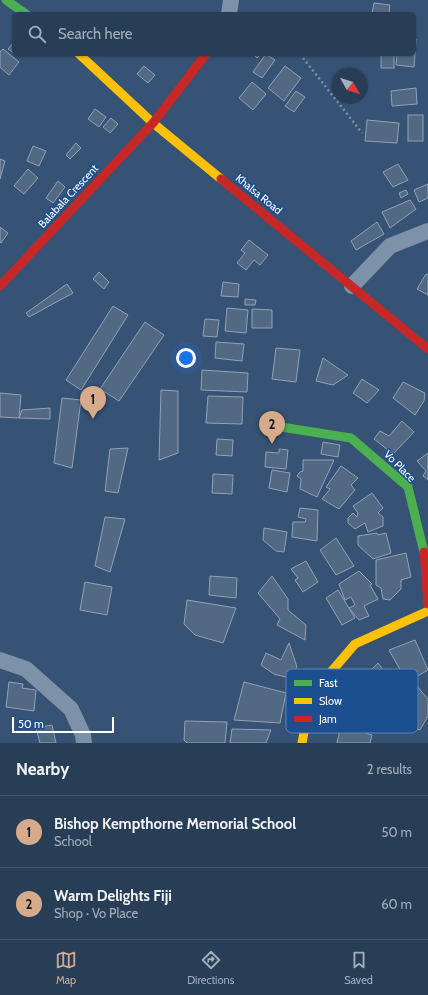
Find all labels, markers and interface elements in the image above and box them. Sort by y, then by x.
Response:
search box [12,12,416,56]
icon: search [26,23,48,45]
text: Search here [58,25,133,43]
north arrow [332,68,368,104]
street label: Balabala Crescent [35,161,101,231]
street label: Khalsa Road [233,171,285,217]
your location [176,348,196,368]
pin: 1 [80,386,106,419]
pin: 2 [259,411,285,444]
street label: Vo Place [381,447,419,485]
legend [286,669,418,733]
text: Fast [319,676,338,690]
text: Slow [319,694,342,708]
text: Jam [318,712,337,726]
scale bar [12,715,114,734]
text: 50 m [18,717,44,731]
text: Nearby [16,759,69,779]
text: 2 results [367,761,412,777]
text: Bishop Kempthorne Memorial School [54,815,296,833]
text: 1 [27,824,31,840]
text: 50 m [382,824,412,840]
text: School [54,833,92,849]
text: Warm Delights Fiji [54,887,172,905]
text: 2 [26,896,32,912]
text: 60 m [381,896,412,912]
text: Shop · Vo Place [54,905,138,921]
tab: Map [55,949,77,987]
tab: Directions [187,949,234,987]
tab: Saved [344,949,373,987]

